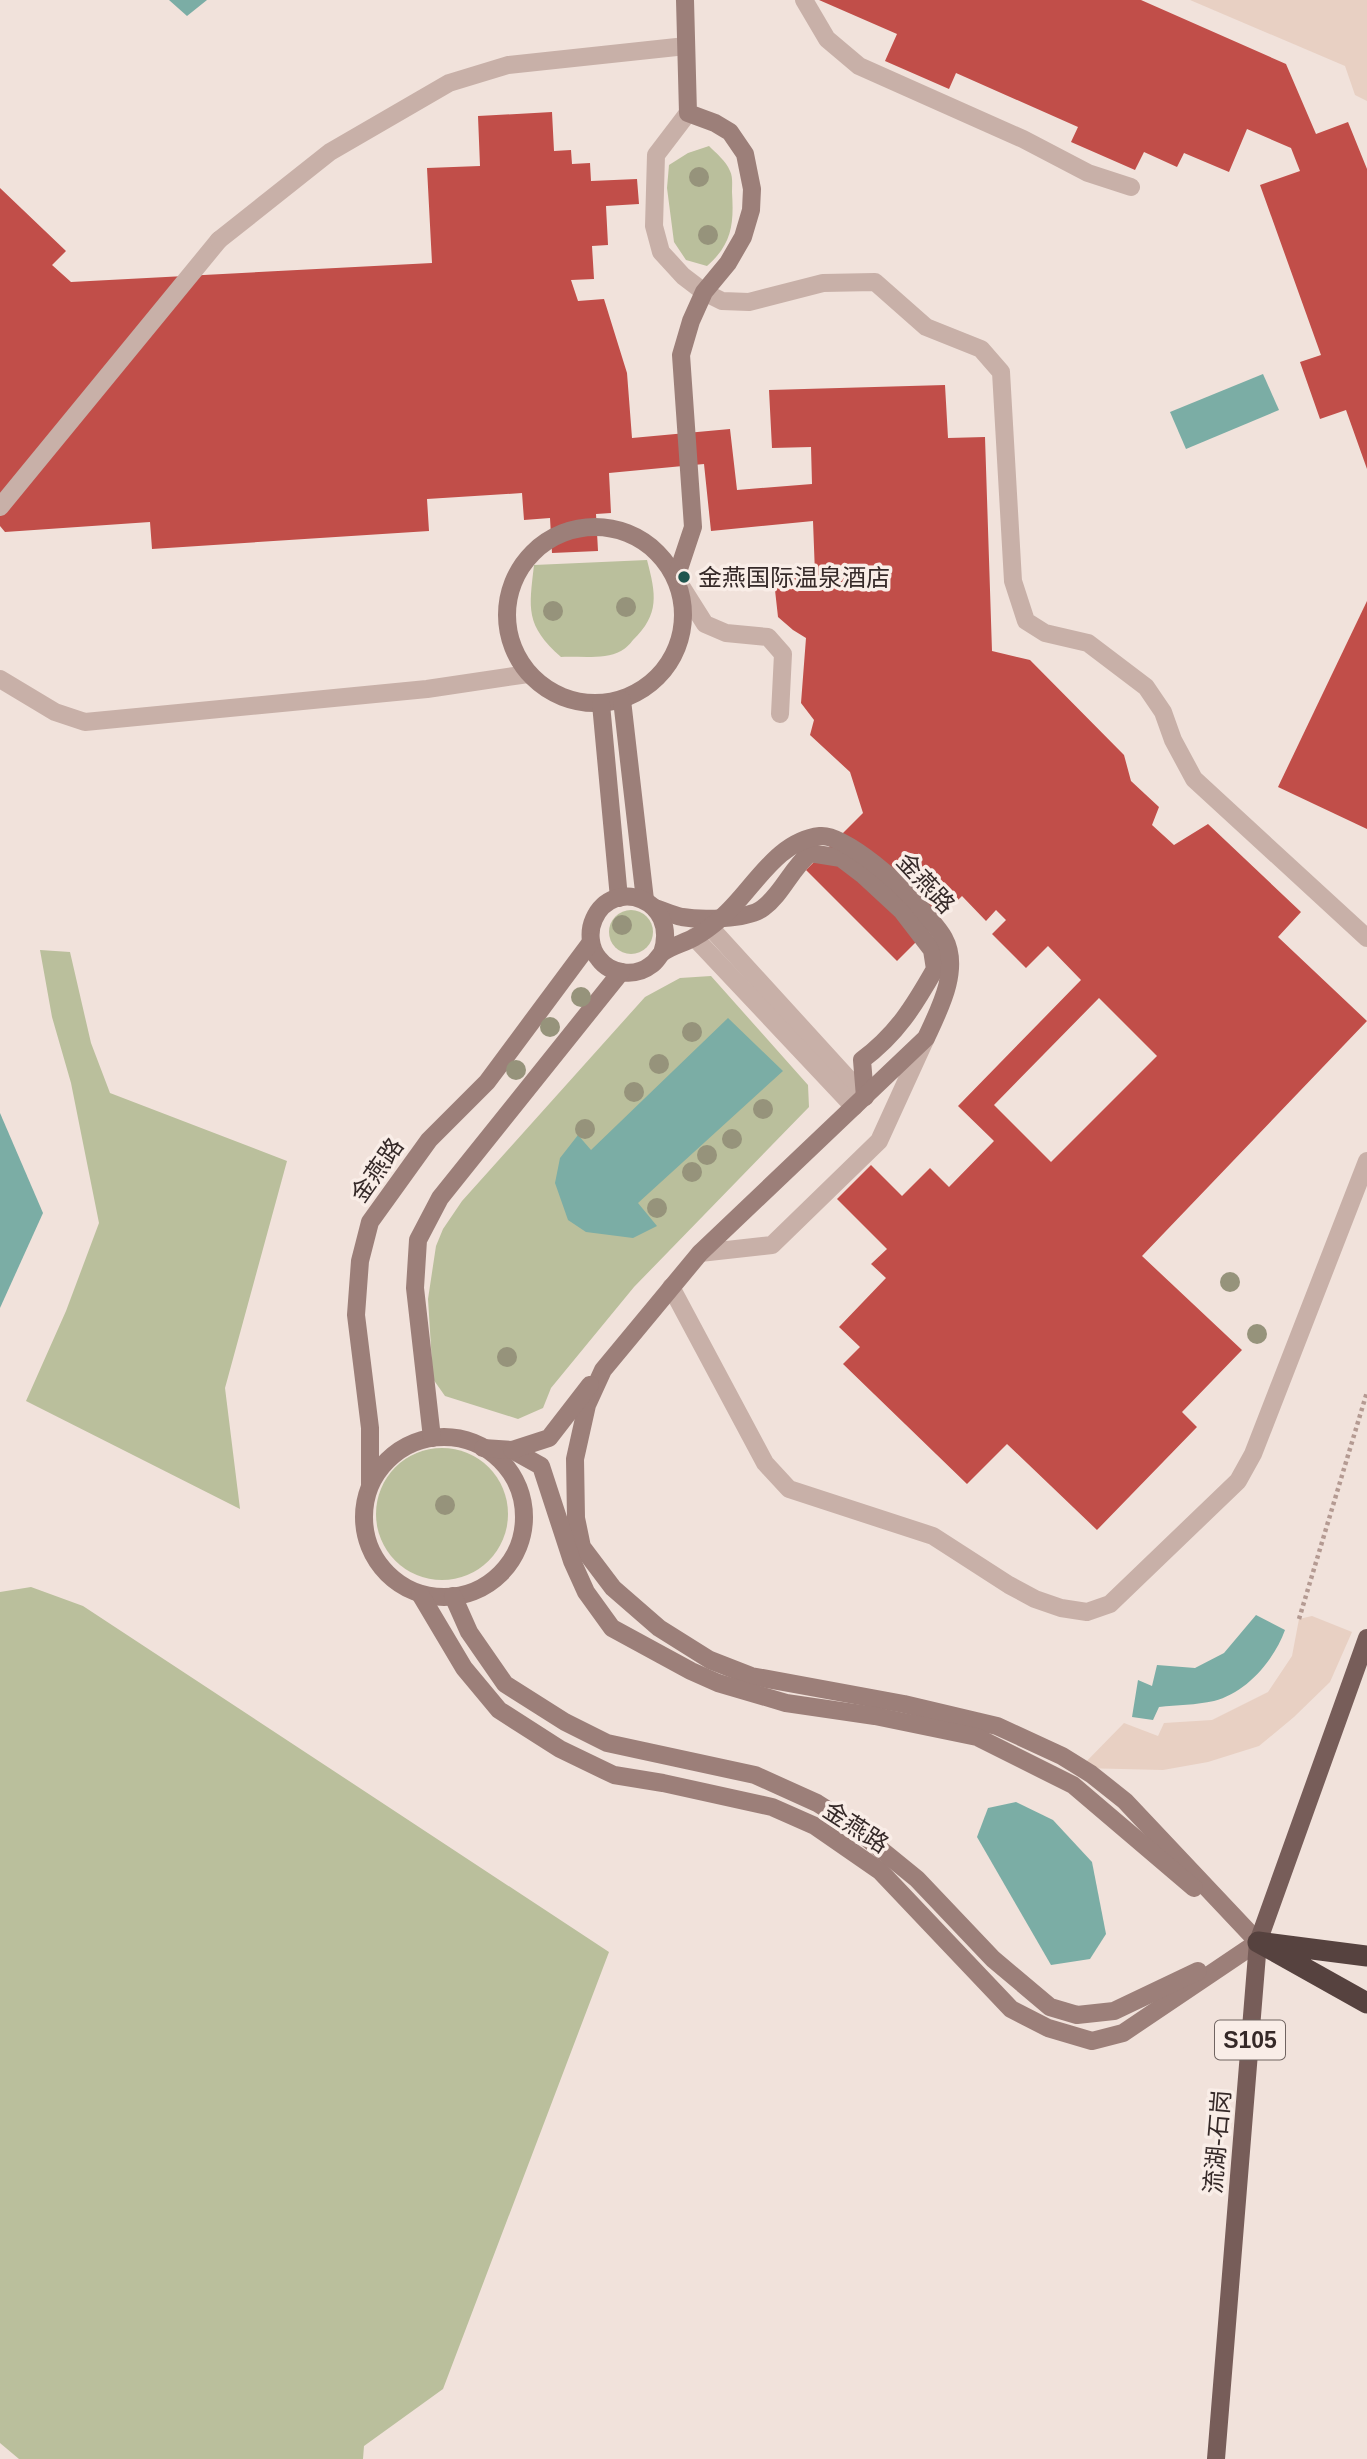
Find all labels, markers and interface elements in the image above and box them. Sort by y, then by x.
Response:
place label: 金燕国际温泉酒店 [698,564,890,591]
marker: 金燕国际温泉酒店 [676,569,692,585]
street label: 金燕路 [892,847,960,919]
street label: 金燕路 [345,1133,409,1207]
street label: 金燕路 [818,1796,894,1858]
road number: S105 [1215,2021,1285,2060]
street label: 流湖-石岗 [1199,2089,1235,2195]

